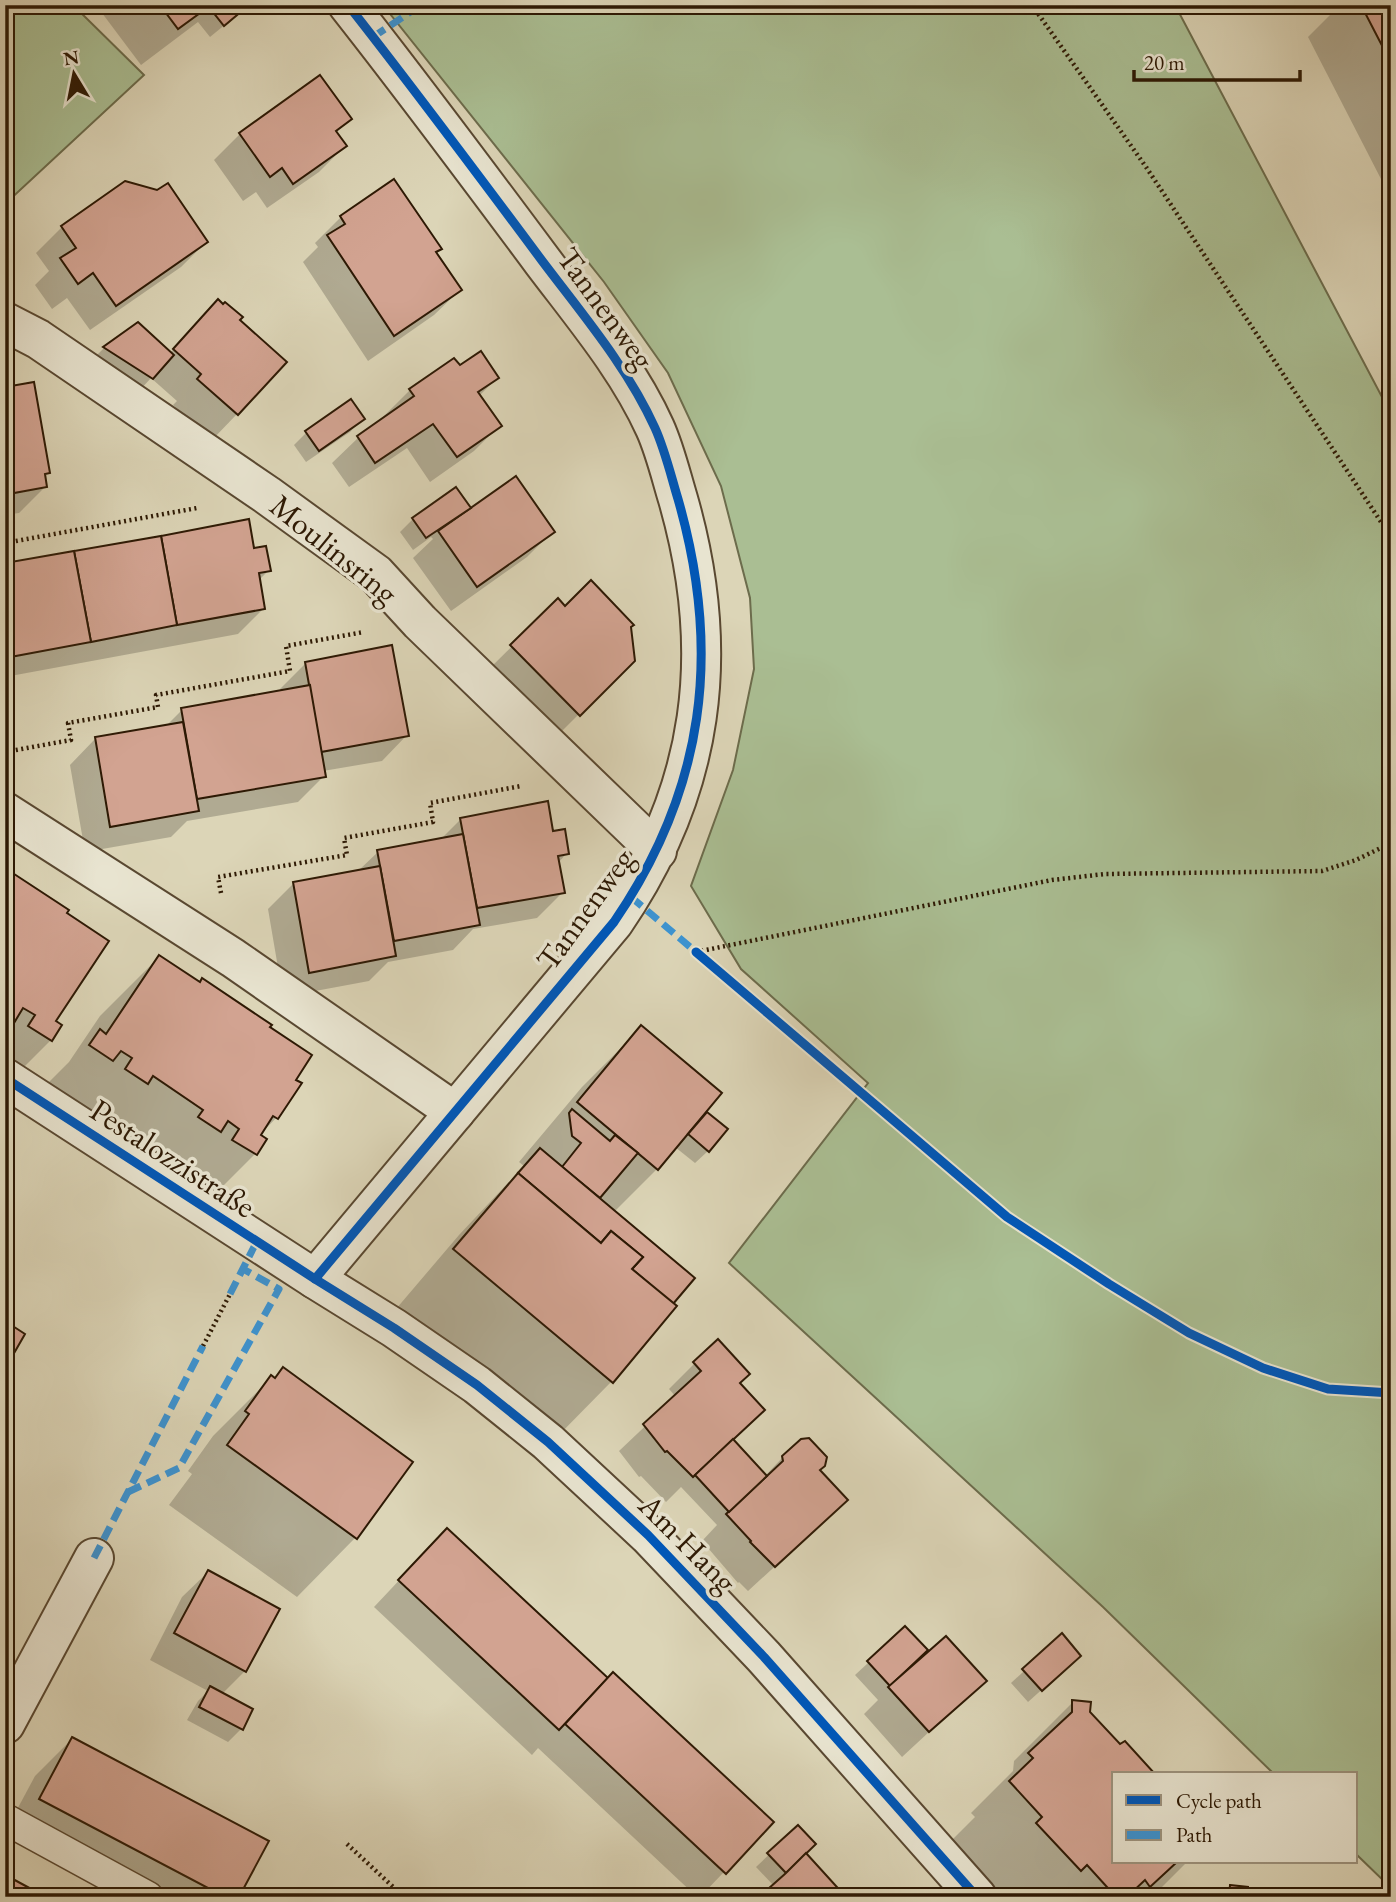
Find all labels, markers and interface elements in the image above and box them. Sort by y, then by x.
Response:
north arrow [38,38,108,108]
scale bar [1134,38,1300,82]
text: N [61,44,81,71]
text: 20 m [1144,49,1185,76]
street label: Tannenweg [548,239,665,378]
street label: Moulinsring [261,485,408,614]
street label: Tannenweg [527,839,644,978]
street label: Pestalozzistraße [82,1089,264,1227]
street label: Am Hang [629,1484,747,1602]
legend [1112,1772,1358,1864]
text: Cycle path [1176,1787,1262,1814]
text: Path [1176,1821,1213,1848]

